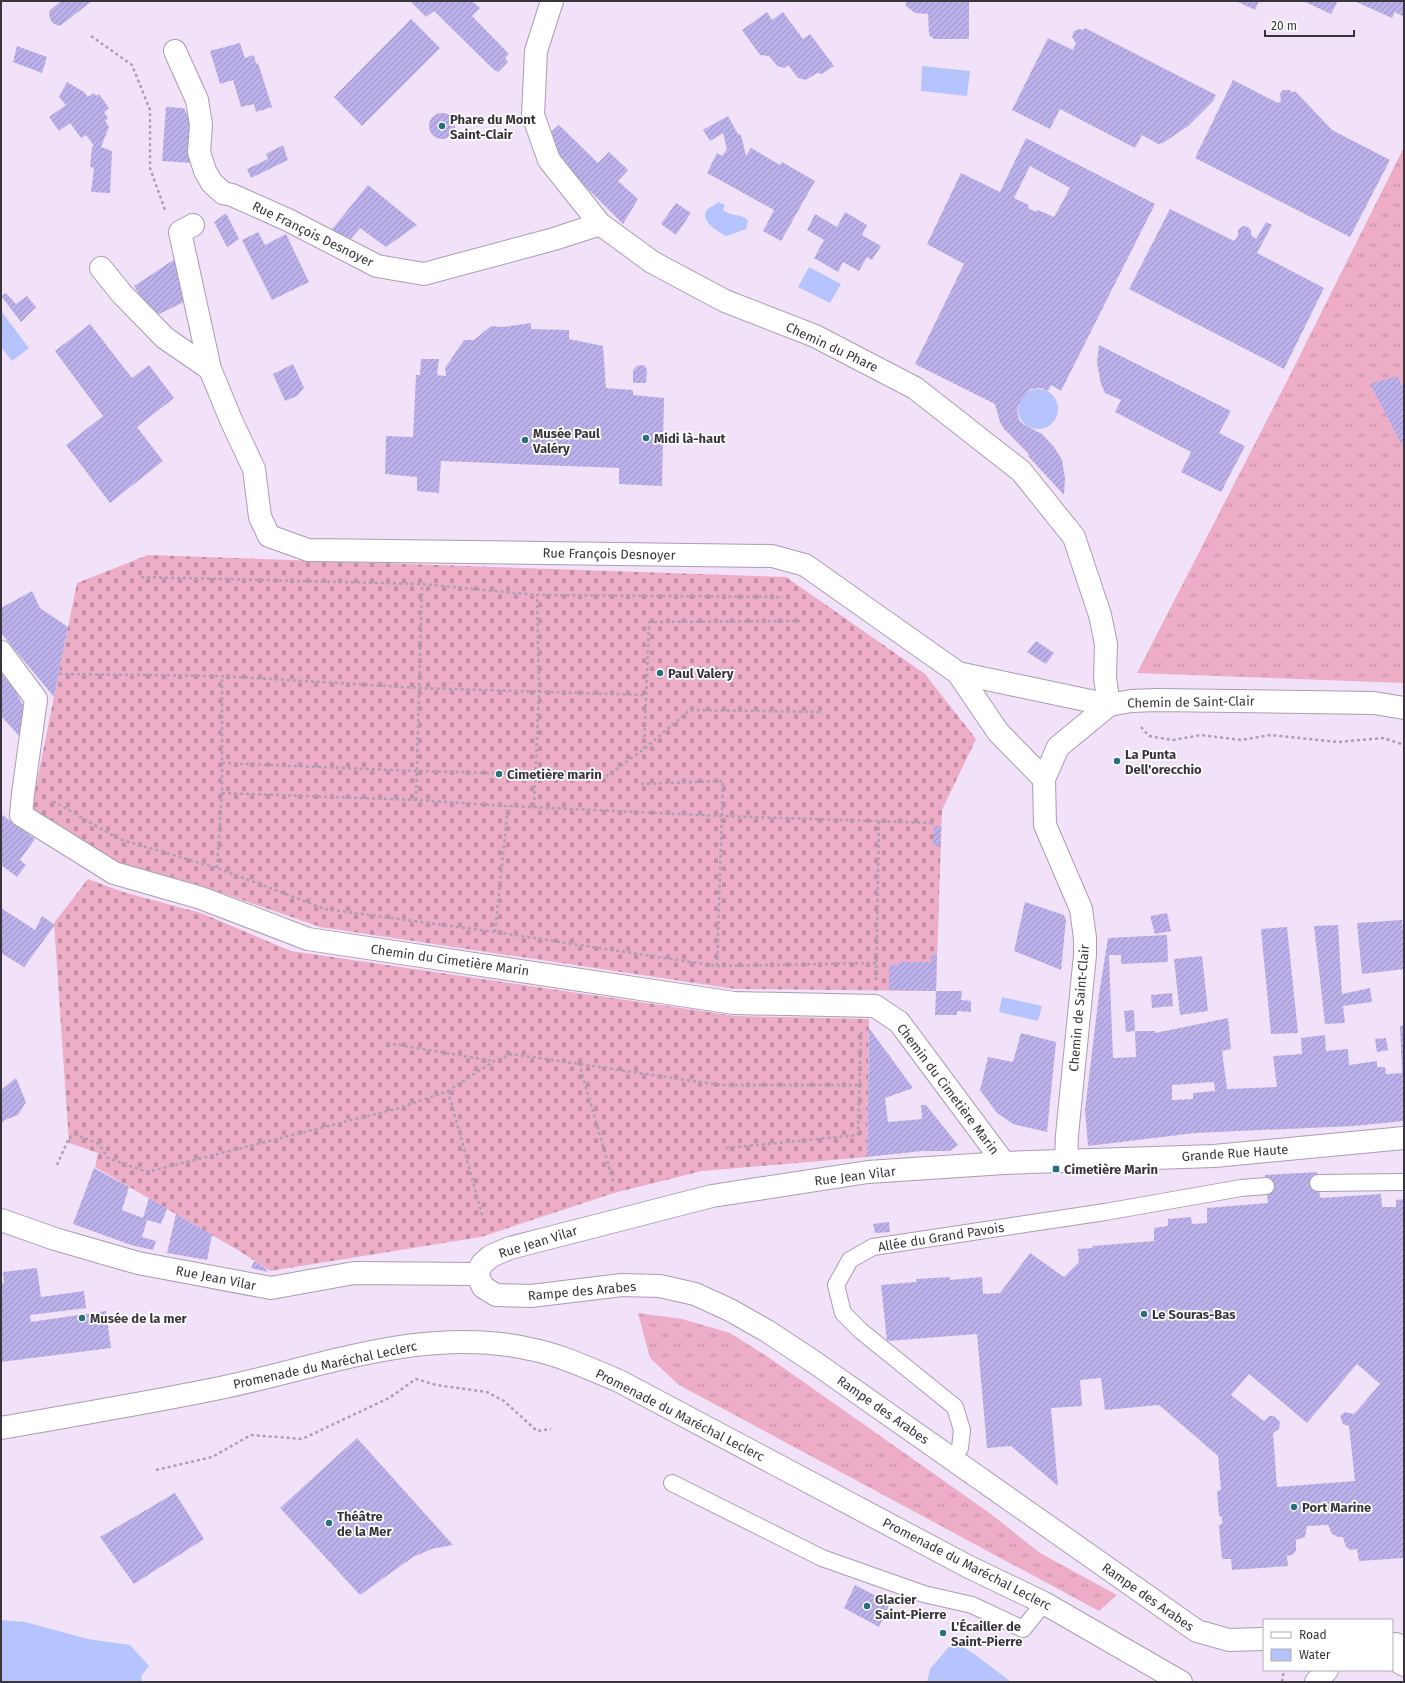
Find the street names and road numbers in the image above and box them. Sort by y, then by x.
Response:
street label: Rue François Desnoyer [250,198,376,270]
street label: Chemin du Phare [783,319,881,375]
street label: Rue François Desnoyer [542,545,676,563]
street label: Chemin de Saint-Clair [1127,693,1255,711]
street label: Chemin du Cimetière Marin [370,941,530,979]
street label: Chemin de Saint-Clair [1066,944,1092,1072]
street label: Chemin du Cimetière Marin [894,1021,1002,1157]
street label: Grande Rue Haute [1181,1142,1289,1164]
street label: Rue Jean Vilar [814,1164,896,1188]
street label: Allée du Grand Pavois [877,1220,1005,1254]
street label: Rue Jean Vilar [497,1223,579,1261]
street label: Rue Jean Vilar [174,1263,258,1293]
street label: Rampe des Arabes [527,1279,637,1303]
street label: Promenade du Maréchal Leclerc [232,1338,418,1392]
street label: Promenade du Maréchal Leclerc [593,1366,767,1464]
street label: Rampe des Arabes [834,1373,932,1447]
street label: Promenade du Maréchal Leclerc [880,1515,1054,1613]
street label: Rampe des Arabes [1099,1560,1197,1634]

